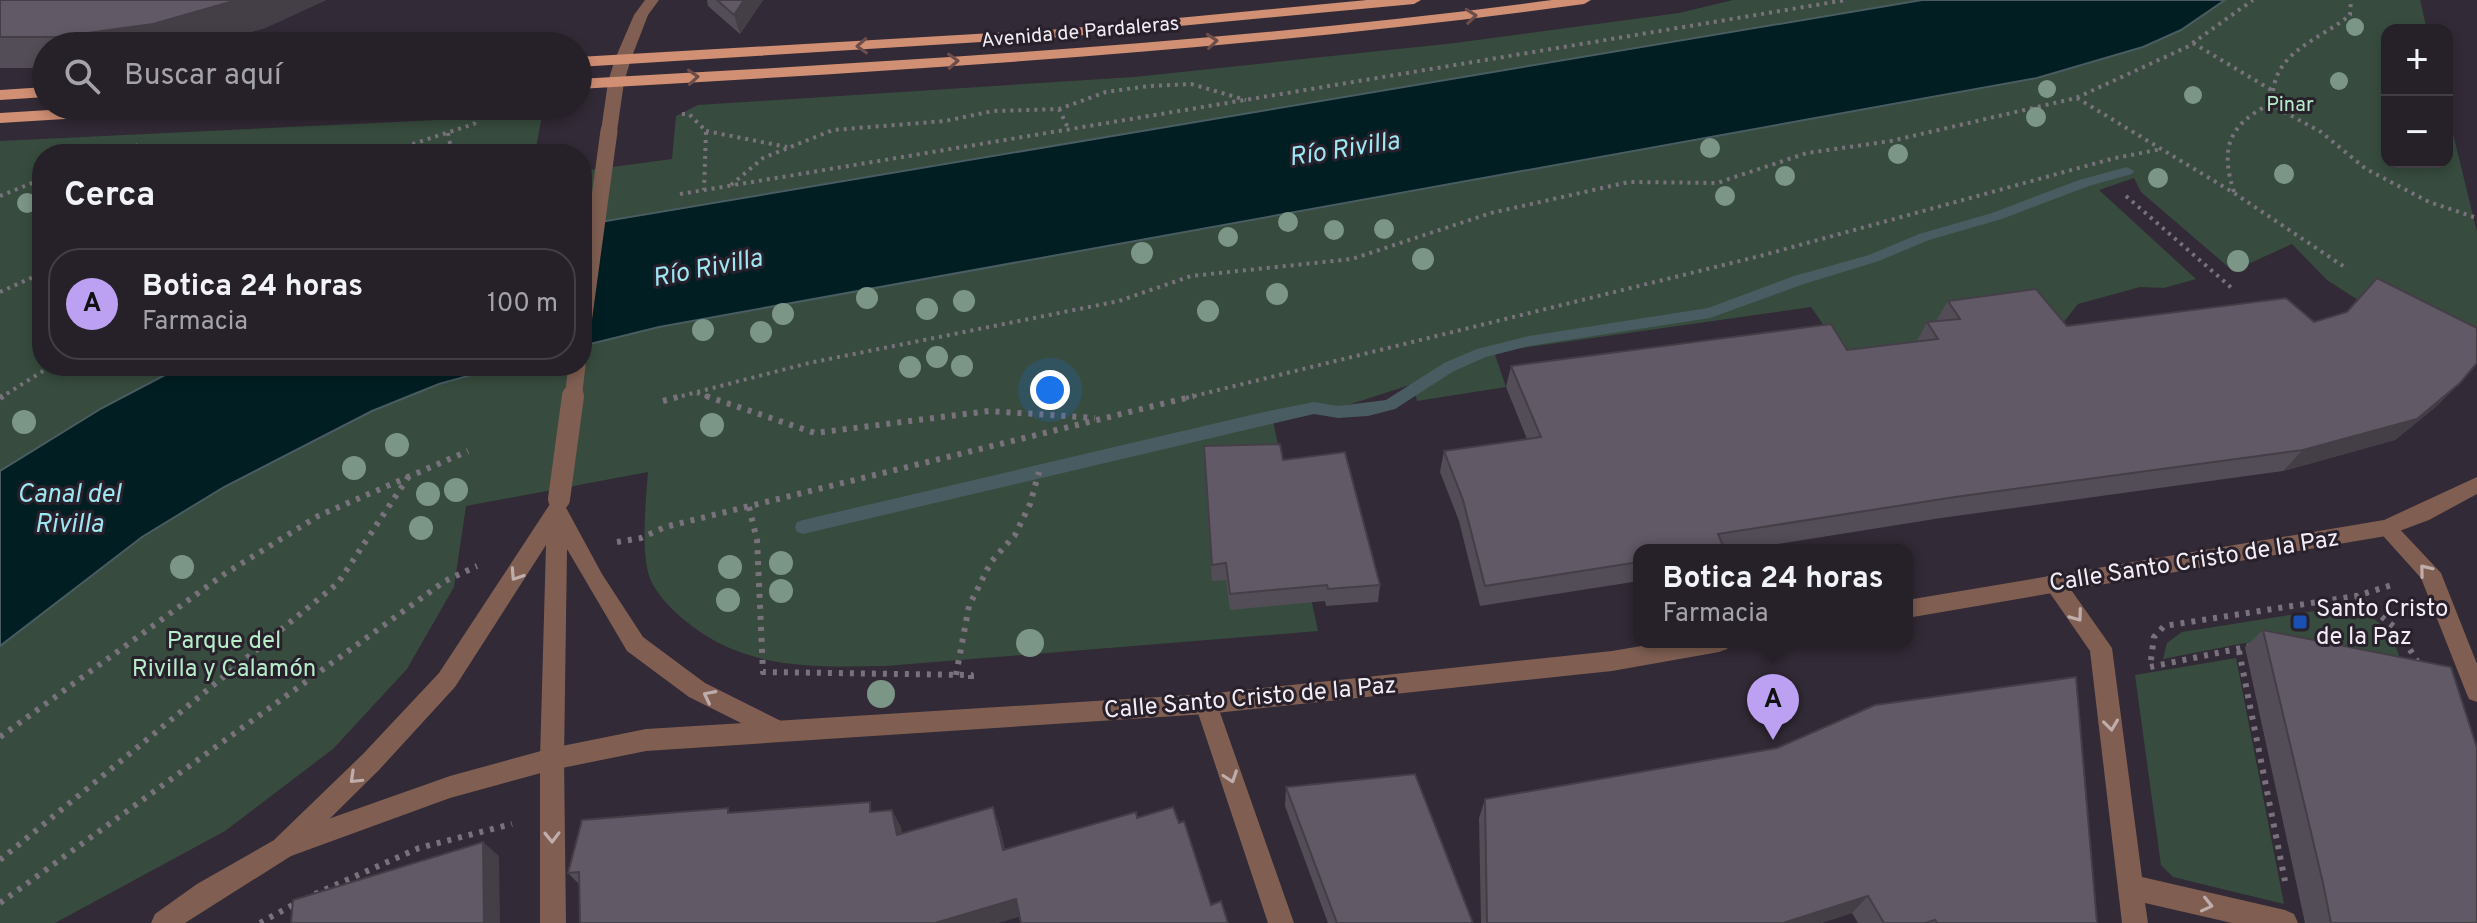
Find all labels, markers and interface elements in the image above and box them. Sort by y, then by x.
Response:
one-way arrow [1465,8,1478,25]
street label: Avenida de Pardaleras [980,11,1180,55]
map controls [2381,24,2453,168]
button: + [2381,24,2453,96]
search box [32,32,592,120]
one-way arrow [1206,32,1219,49]
one-way arrow [855,37,868,54]
one-way arrow [947,53,960,70]
icon: search [60,54,104,98]
text: Buscar aquí [124,58,282,95]
one-way arrow [687,69,700,86]
park label: Pinar [2266,93,2314,119]
button: − [2381,96,2453,168]
water label: Río Rivilla [1287,125,1403,175]
text: Cerca [64,175,155,218]
water label: Río Rivilla [650,243,766,296]
text: Botica 24 horas [142,269,363,306]
text: A [83,288,101,321]
text: 100 m [487,288,558,321]
text: Farmacia [142,306,248,339]
your location [1030,370,1070,410]
water label: Canal del Rivilla [17,479,122,542]
street label: Calle Santo Cristo de la Paz [2047,524,2342,600]
popup [1633,544,1913,648]
text: Botica 24 horas [1663,561,1883,598]
one-way arrow [2420,564,2434,579]
one-way arrow [510,567,525,581]
place label: Santo Cristo de la Paz [2316,595,2448,653]
text: Farmacia [1663,598,1769,631]
one-way arrow [2068,607,2082,622]
marker: Santo Cristo de la Paz [2291,613,2309,631]
park label: Parque del Rivilla y Calamón [132,627,316,685]
street label: Calle Santo Cristo de la Paz [1103,671,1398,727]
pin: A [1747,674,1799,740]
one-way arrow [703,691,718,706]
one-way arrow [2102,719,2119,732]
one-way arrow [350,769,364,784]
one-way arrow [1222,770,1238,784]
one-way arrow [543,831,561,844]
one-way arrow [2199,895,2213,912]

